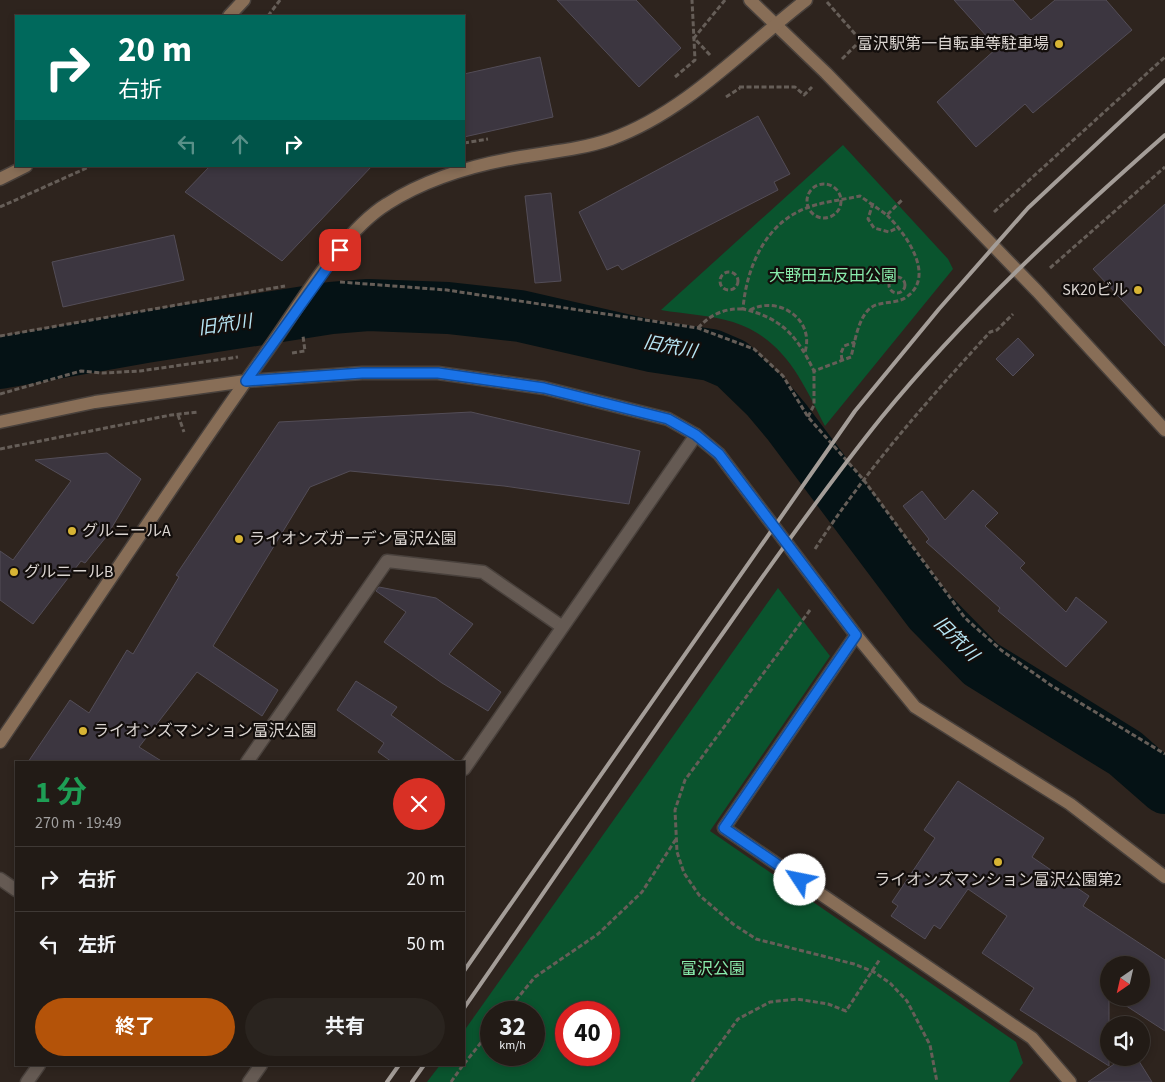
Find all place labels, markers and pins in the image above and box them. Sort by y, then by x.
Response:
place label: 富沢駅第一自転車等駐車場 [857,33,1049,55]
marker: 富沢駅第一自転車等駐車場 [1053,38,1065,50]
pin [319,229,361,271]
place label: SK20ビル [1062,279,1128,301]
marker: SK20ビル [1132,284,1144,296]
place label: グルニールA [82,520,171,542]
marker: グルニールA [66,525,78,537]
place label: ライオンズガーデン富沢公園 [249,528,457,550]
marker: ライオンズガーデン富沢公園 [233,533,245,545]
place label: グルニールB [24,561,113,583]
marker: グルニールB [8,566,20,578]
place label: ライオンズマンション富沢公園 [93,720,317,742]
marker: ライオンズマンション富沢公園 [77,725,89,737]
marker: ライオンズマンション富沢公園第2 [992,856,1004,868]
place label: ライオンズマンション富沢公園第2 [874,869,1122,891]

